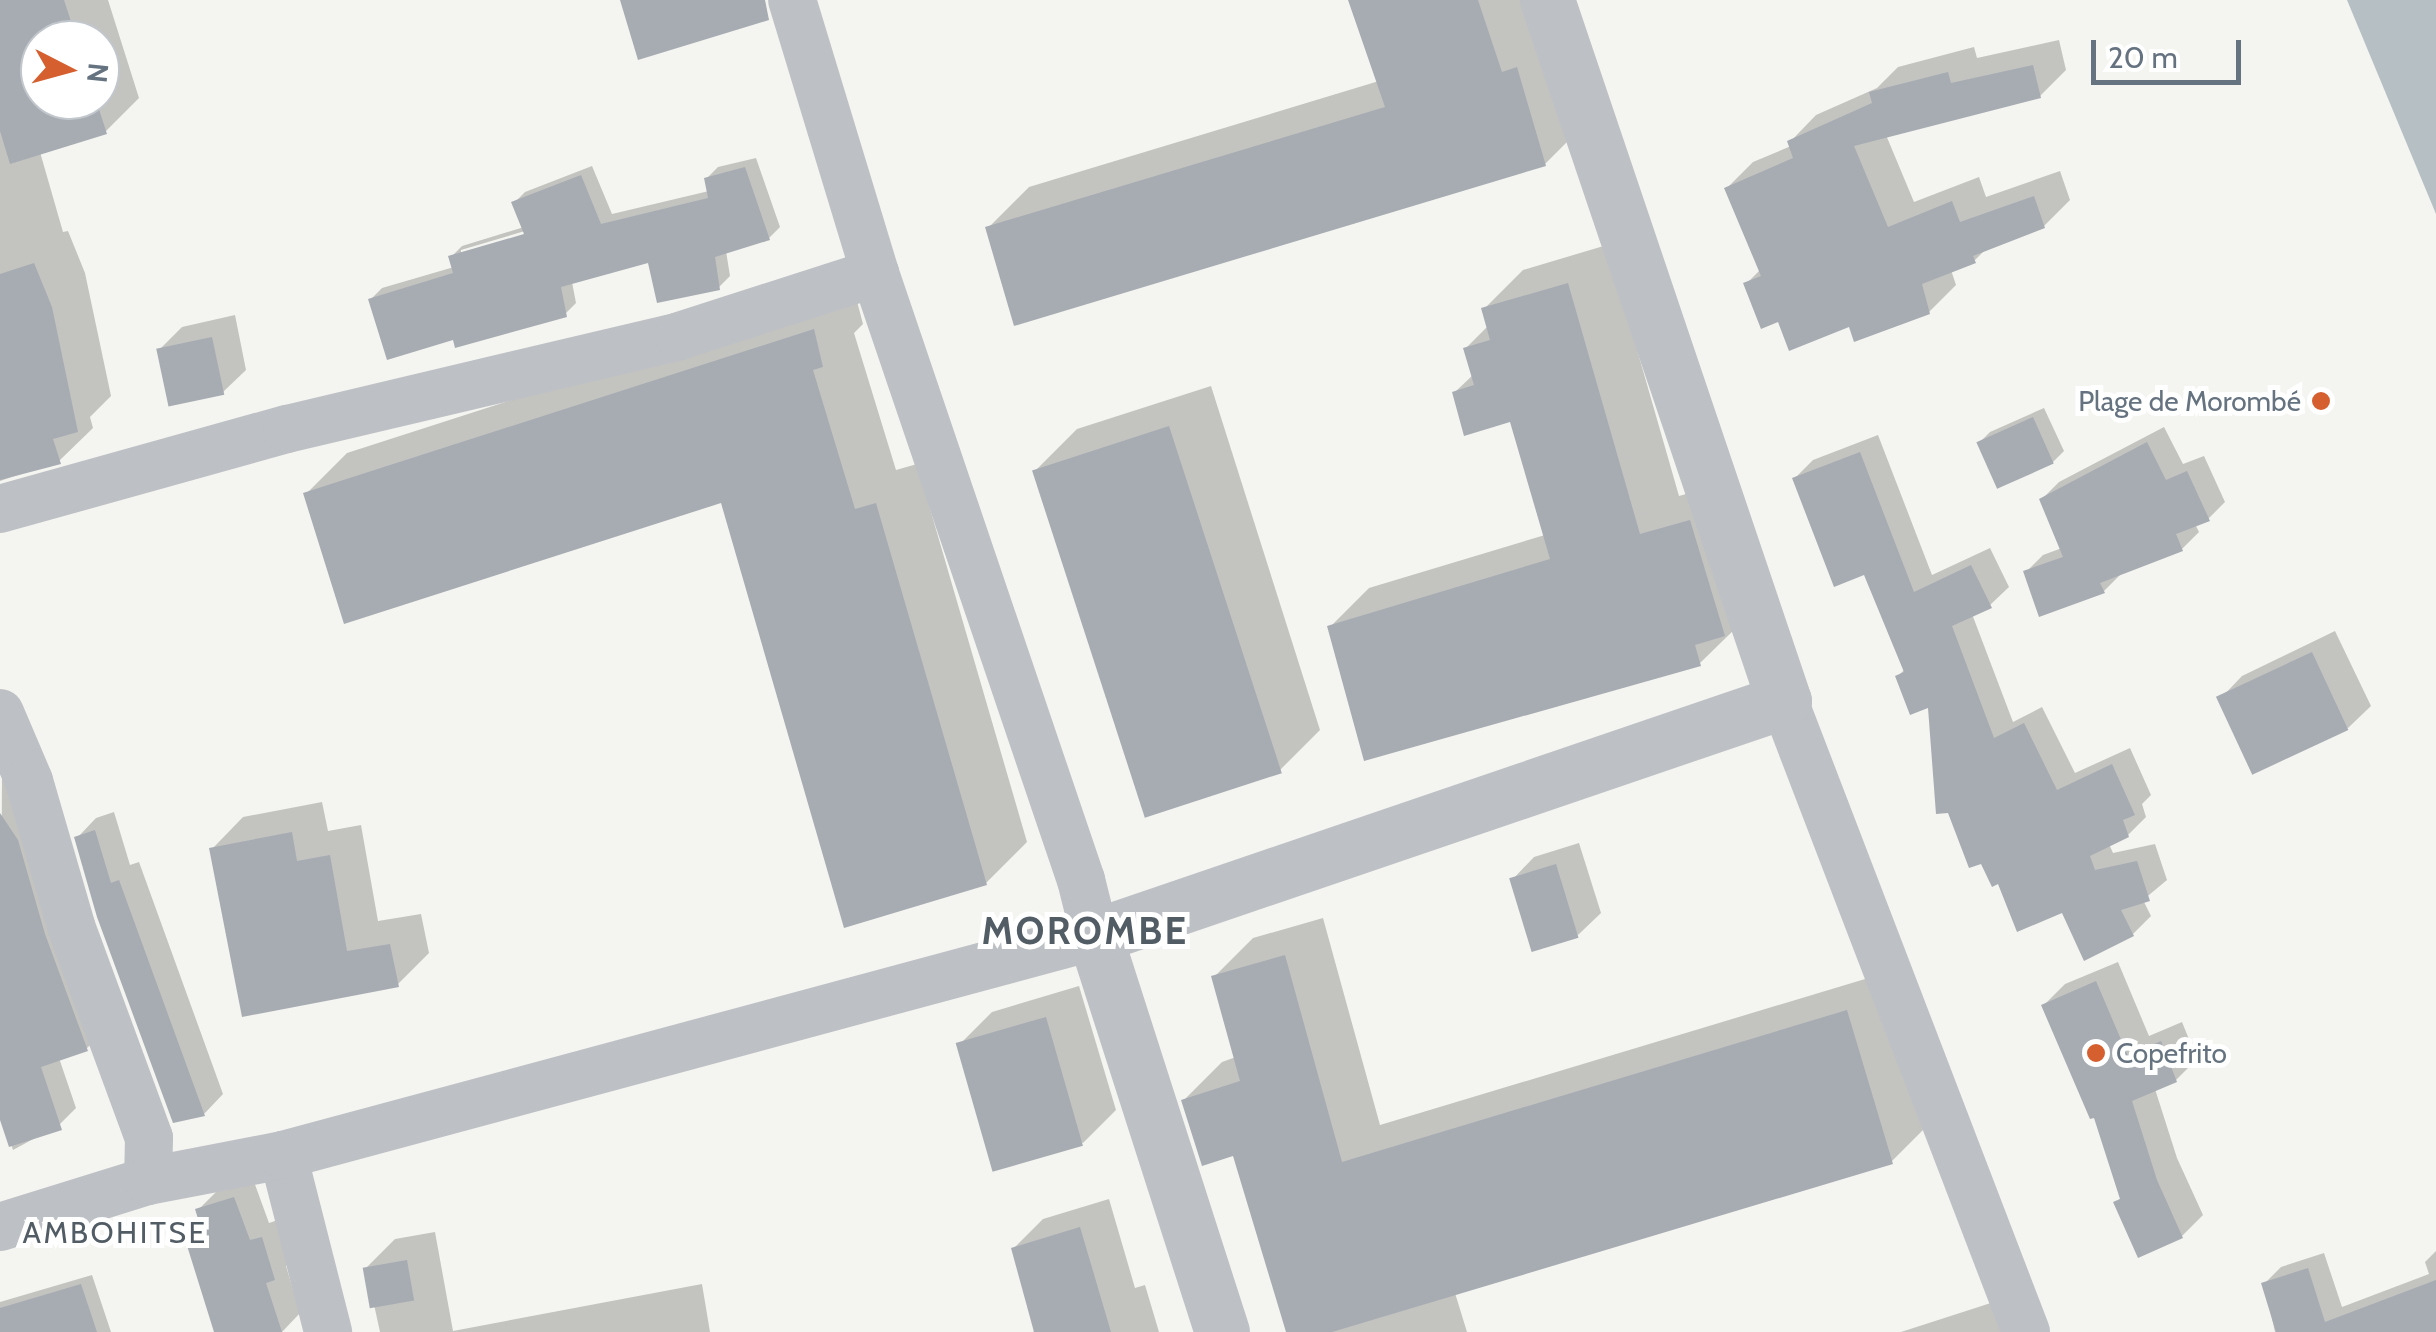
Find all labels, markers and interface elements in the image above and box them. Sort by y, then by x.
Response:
north arrow [20,20,120,120]
scale bar [2096,20,2246,82]
text: 20 m [2108,39,2178,76]
text: N [80,61,116,85]
place label: Plage de Morombé [2078,384,2301,418]
marker: Plage de Morombé [2310,390,2332,412]
district label: MOROMBE [981,908,1189,954]
place label: Copefrito [2116,1036,2227,1070]
marker: Copefrito [2085,1042,2107,1064]
district label: AMBOHITSE [22,1215,208,1251]

